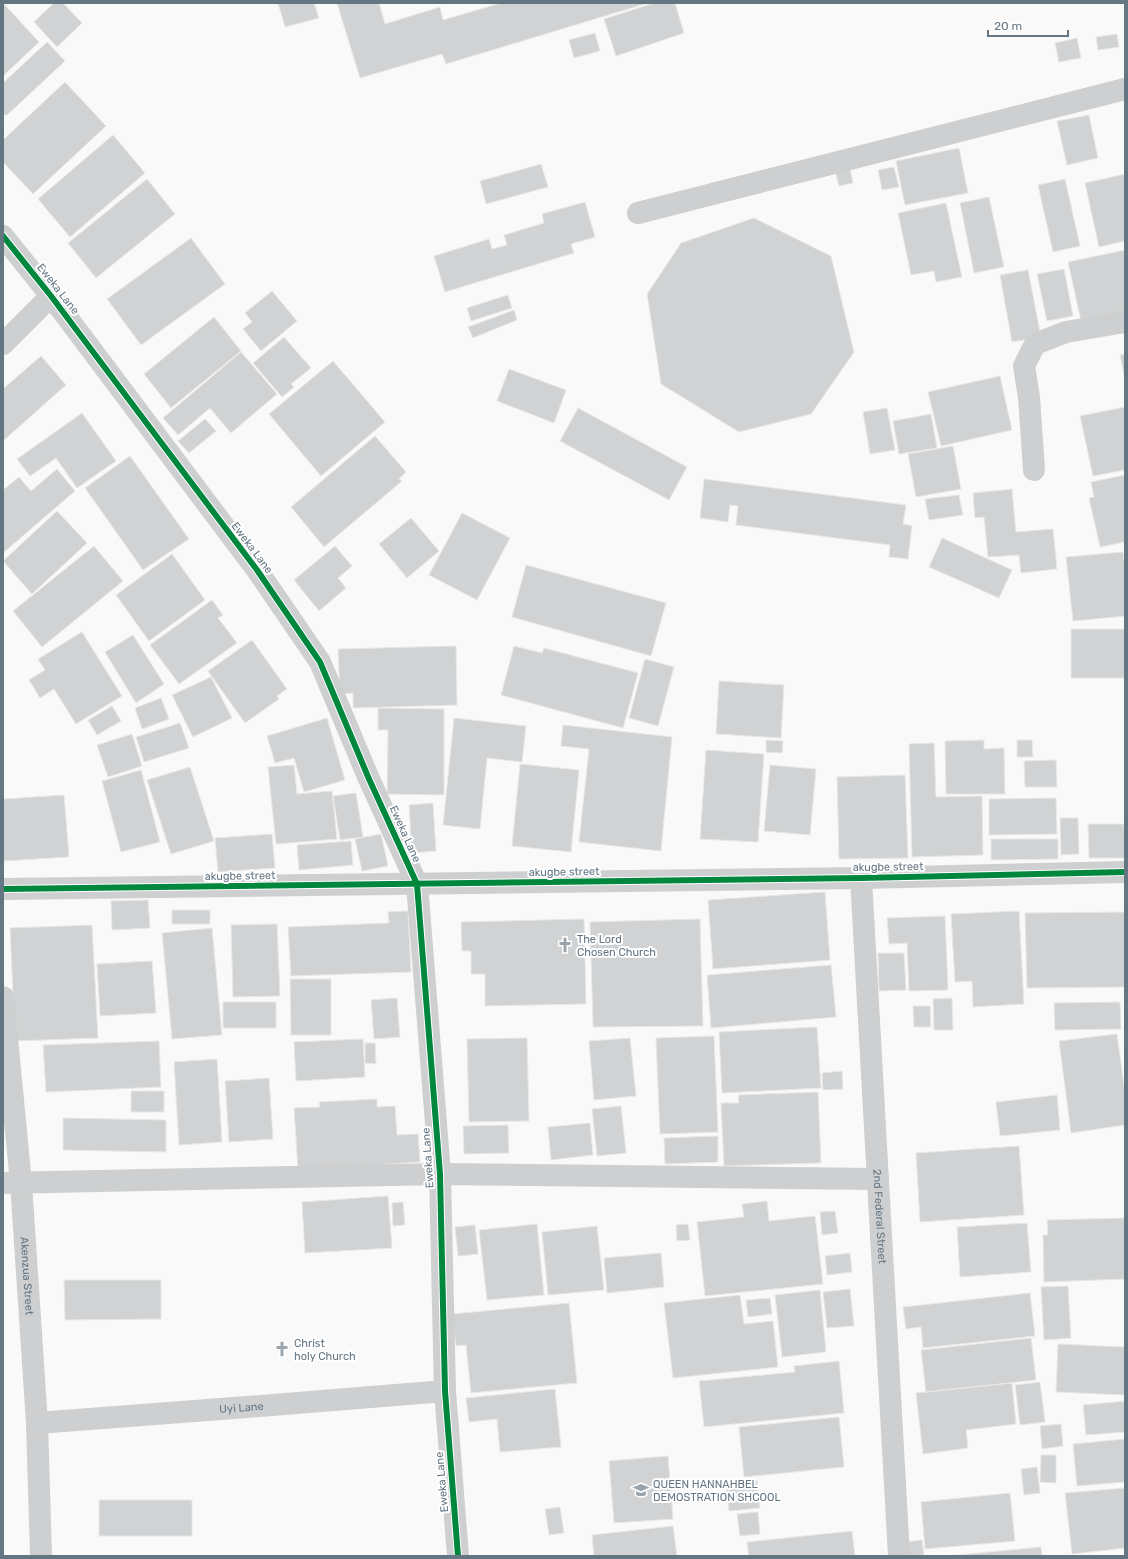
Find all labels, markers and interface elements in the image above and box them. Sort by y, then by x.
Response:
scale bar [988,12,1068,38]
text: 20 m [994,19,1022,33]
street label: Eweka Lane [34,261,82,317]
street label: Eweka Lane [229,520,275,576]
street label: Eweka Lane [387,804,423,864]
street label: akugbe street [852,860,924,874]
street label: akugbe street [528,865,600,879]
street label: akugbe street [204,869,276,883]
place label: The Lord Chosen Church [577,933,656,959]
church icon: The Lord Chosen Church [556,936,574,954]
street label: Eweka Lane [419,1127,437,1189]
street label: 2nd Federal Street [871,1169,889,1265]
street label: Akenzua Street [18,1236,36,1316]
place label: Christ holy Church [294,1337,356,1363]
church icon: Christ holy Church [273,1340,291,1358]
street label: Uyi Lane [219,1399,264,1416]
street label: Eweka Lane [433,1451,451,1513]
place label: QUEEN HANNAHBEL DEMOSTRATION SHCOOL [653,1478,781,1504]
school or university icon: QUEEN HANNAHBEL DEMOSTRATION SHCOOL [632,1481,650,1499]

